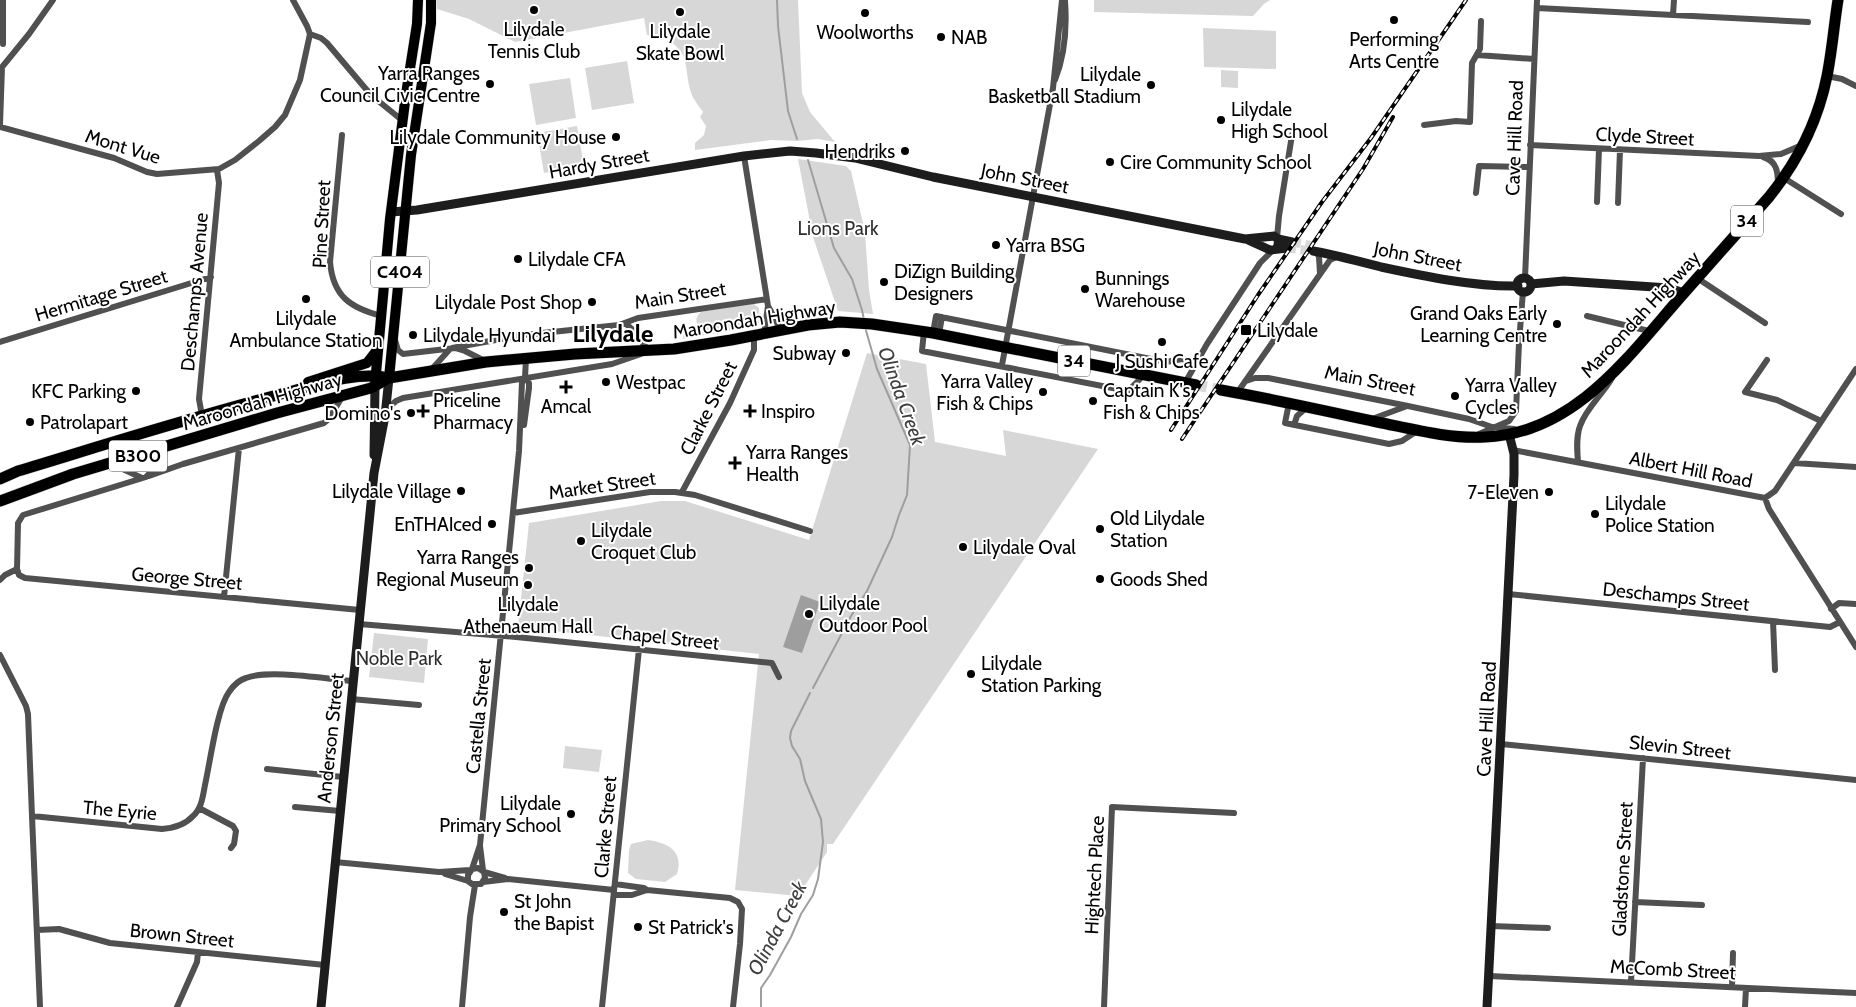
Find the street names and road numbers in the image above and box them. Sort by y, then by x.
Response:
street label: Cave Hill Road [1501,80,1528,196]
street label: Clyde Street [1595,122,1696,151]
street label: Mont Vue [82,124,163,169]
street label: Hardy Street [547,143,652,184]
street label: John Street [978,159,1071,198]
street label: Pine Street [308,179,335,269]
road number: 34 [1731,206,1763,237]
street label: Deschamps Avenue [176,212,213,372]
street label: John Street [1371,237,1464,276]
street label: Maroondah Highway [1576,246,1705,382]
road number: C404 [371,256,429,288]
street label: Hermitage Street [32,264,171,327]
street label: Main Street [633,277,728,314]
street label: Maroondah Highway [671,295,838,344]
road number: 34 [1058,346,1090,376]
street label: Clarke Street [675,357,742,459]
street label: Main Street [1322,360,1418,401]
street label: Maroondah Highway [180,368,345,435]
road number: B300 [109,441,167,472]
street label: Albert Hill Road [1627,446,1754,493]
street label: Market Street [547,467,658,504]
street label: George Street [131,562,244,595]
street label: Deschamps Street [1601,577,1751,616]
street label: Chapel Street [610,620,721,655]
street label: Castella Street [461,657,496,775]
street label: Cave Hill Road [1472,661,1501,777]
street label: Anderson Street [312,671,349,804]
street label: Slevin Street [1628,731,1733,764]
street label: Clarke Street [590,775,621,879]
street label: The Eyrie [82,796,158,825]
street label: Gladstone Street [1607,800,1638,937]
street label: Hightech Place [1080,815,1109,935]
street label: Brown Street [129,919,236,952]
street label: McComb Street [1610,955,1737,984]

